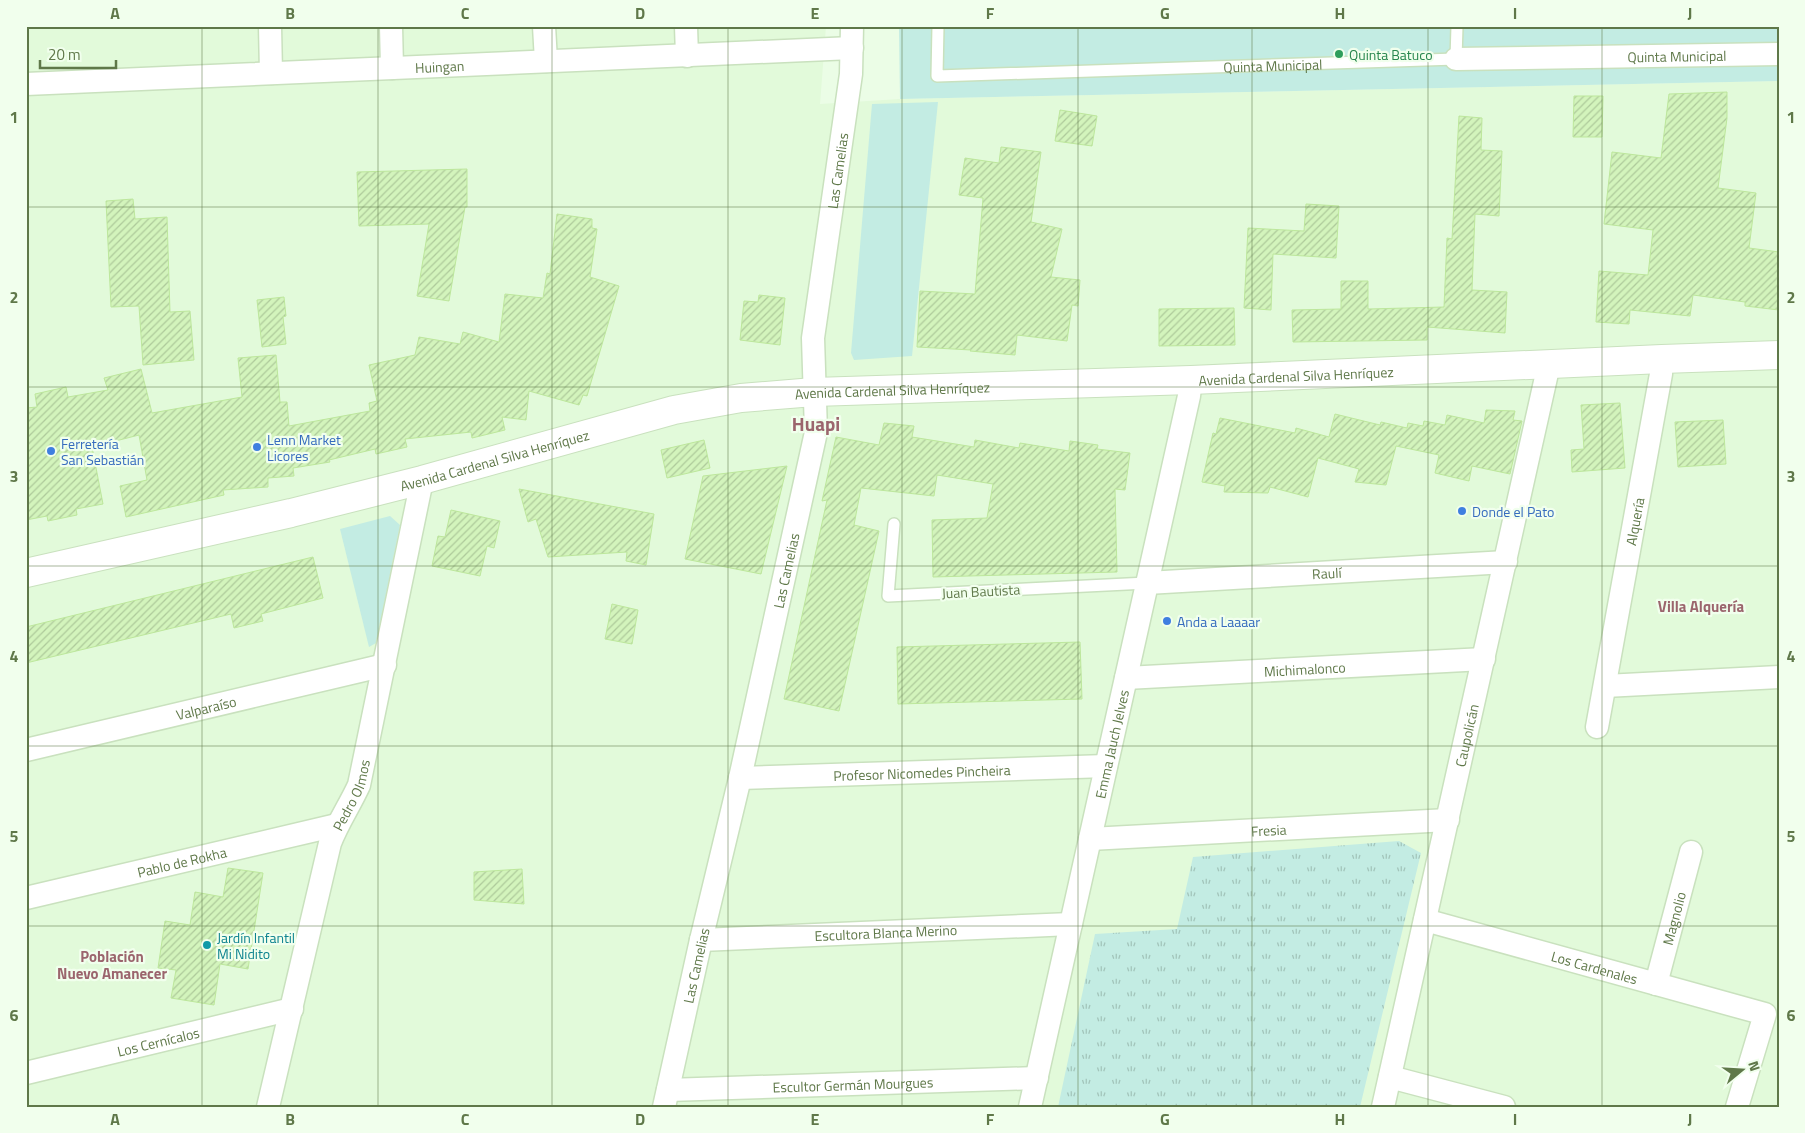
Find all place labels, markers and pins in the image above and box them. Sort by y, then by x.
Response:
place label: Quinta Batuco [1349,44,1433,65]
marker: Quinta Batuco [1333,48,1345,60]
place label: Lenn Market Licores [267,429,341,466]
place label: Ferretería San Sebastián [61,433,144,470]
marker: Lenn Market Licores [251,441,263,453]
marker: Ferretería San Sebastián [45,445,57,457]
place label: Donde el Pato [1472,501,1554,522]
marker: Donde el Pato [1456,505,1468,517]
place label: Anda a Laaaar [1177,611,1260,632]
marker: Anda a Laaaar [1161,615,1173,627]
place label: Jardín Infantil Mi Nidito [217,927,295,964]
marker: Jardín Infantil Mi Nidito [201,939,213,951]

